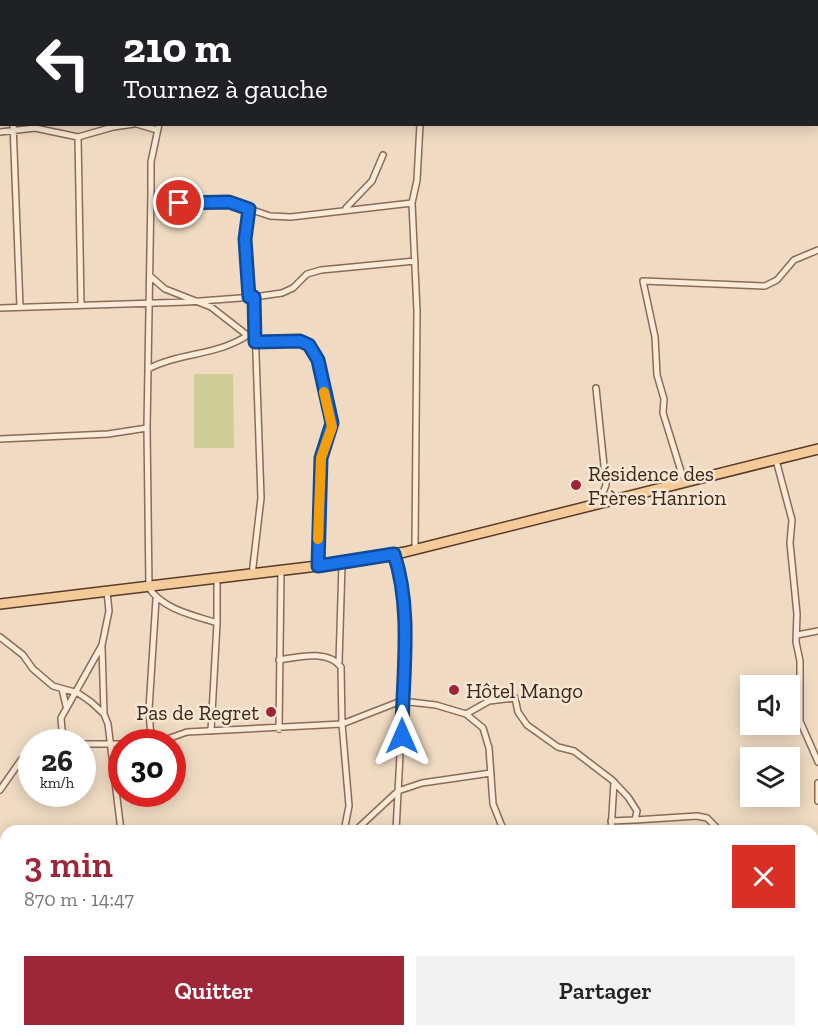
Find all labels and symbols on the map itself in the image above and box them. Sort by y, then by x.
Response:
pin [153,177,204,228]
place label: Résidence des Frères Hanrion [588,461,726,510]
marker: Résidence des Frères Hanrion [569,478,583,492]
place label: Hôtel Mango [466,678,583,703]
marker: Hôtel Mango [447,683,461,697]
place label: Pas de Regret [136,700,259,725]
position arrow [370,704,434,768]
marker: Pas de Regret [264,705,278,719]
speed limit sign: 30 [108,729,186,807]

